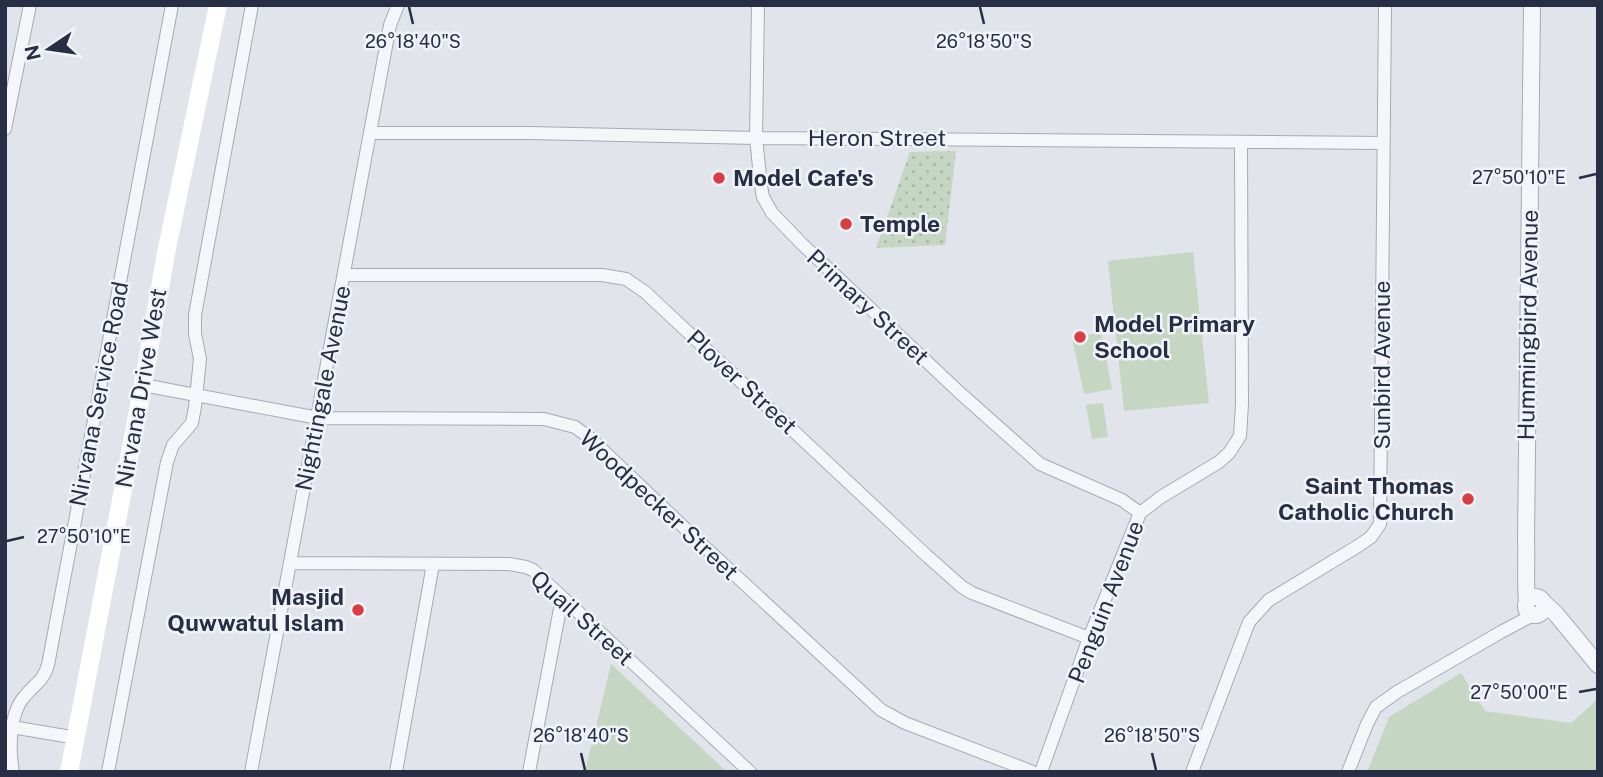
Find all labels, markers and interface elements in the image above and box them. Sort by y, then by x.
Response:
north arrow [14,14,84,84]
text: 26°18'40"S [365,31,461,52]
text: 26°18'50"S [936,31,1032,52]
text: N [20,43,45,63]
street label: Heron Street [808,124,946,151]
place label: Model Cafe's [733,164,874,191]
text: 27°50'10"E [1472,167,1566,188]
marker: Model Cafe's [711,170,727,186]
street label: Hummingbird Avenue [1512,209,1543,441]
place label: Temple [860,210,940,237]
marker: Temple [838,216,854,232]
street label: Primary Street [802,243,935,370]
street label: Nirvana Service Road [63,279,134,509]
street label: Sunbird Avenue [1368,281,1395,449]
street label: Nightingale Avenue [289,283,356,493]
street label: Nirvana Drive West [110,286,171,490]
place label: Model Primary School [1094,310,1255,363]
street label: Plover Street [682,324,803,439]
marker: Model Primary School [1072,329,1088,345]
street label: Woodpecker Street [574,424,744,585]
place label: Saint Thomas Catholic Church [1278,472,1454,525]
marker: Saint Thomas Catholic Church [1460,491,1476,507]
street label: Penguin Avenue [1062,517,1149,687]
text: 27°50'10"E [37,526,131,547]
street label: Quail Street [525,564,639,671]
place label: Masjid Quwwatul Islam [167,583,344,636]
marker: Masjid Quwwatul Islam [350,602,366,618]
text: 27°50'00"E [1470,682,1568,703]
text: 26°18'40"S [533,725,629,746]
text: 26°18'50"S [1104,725,1200,746]

